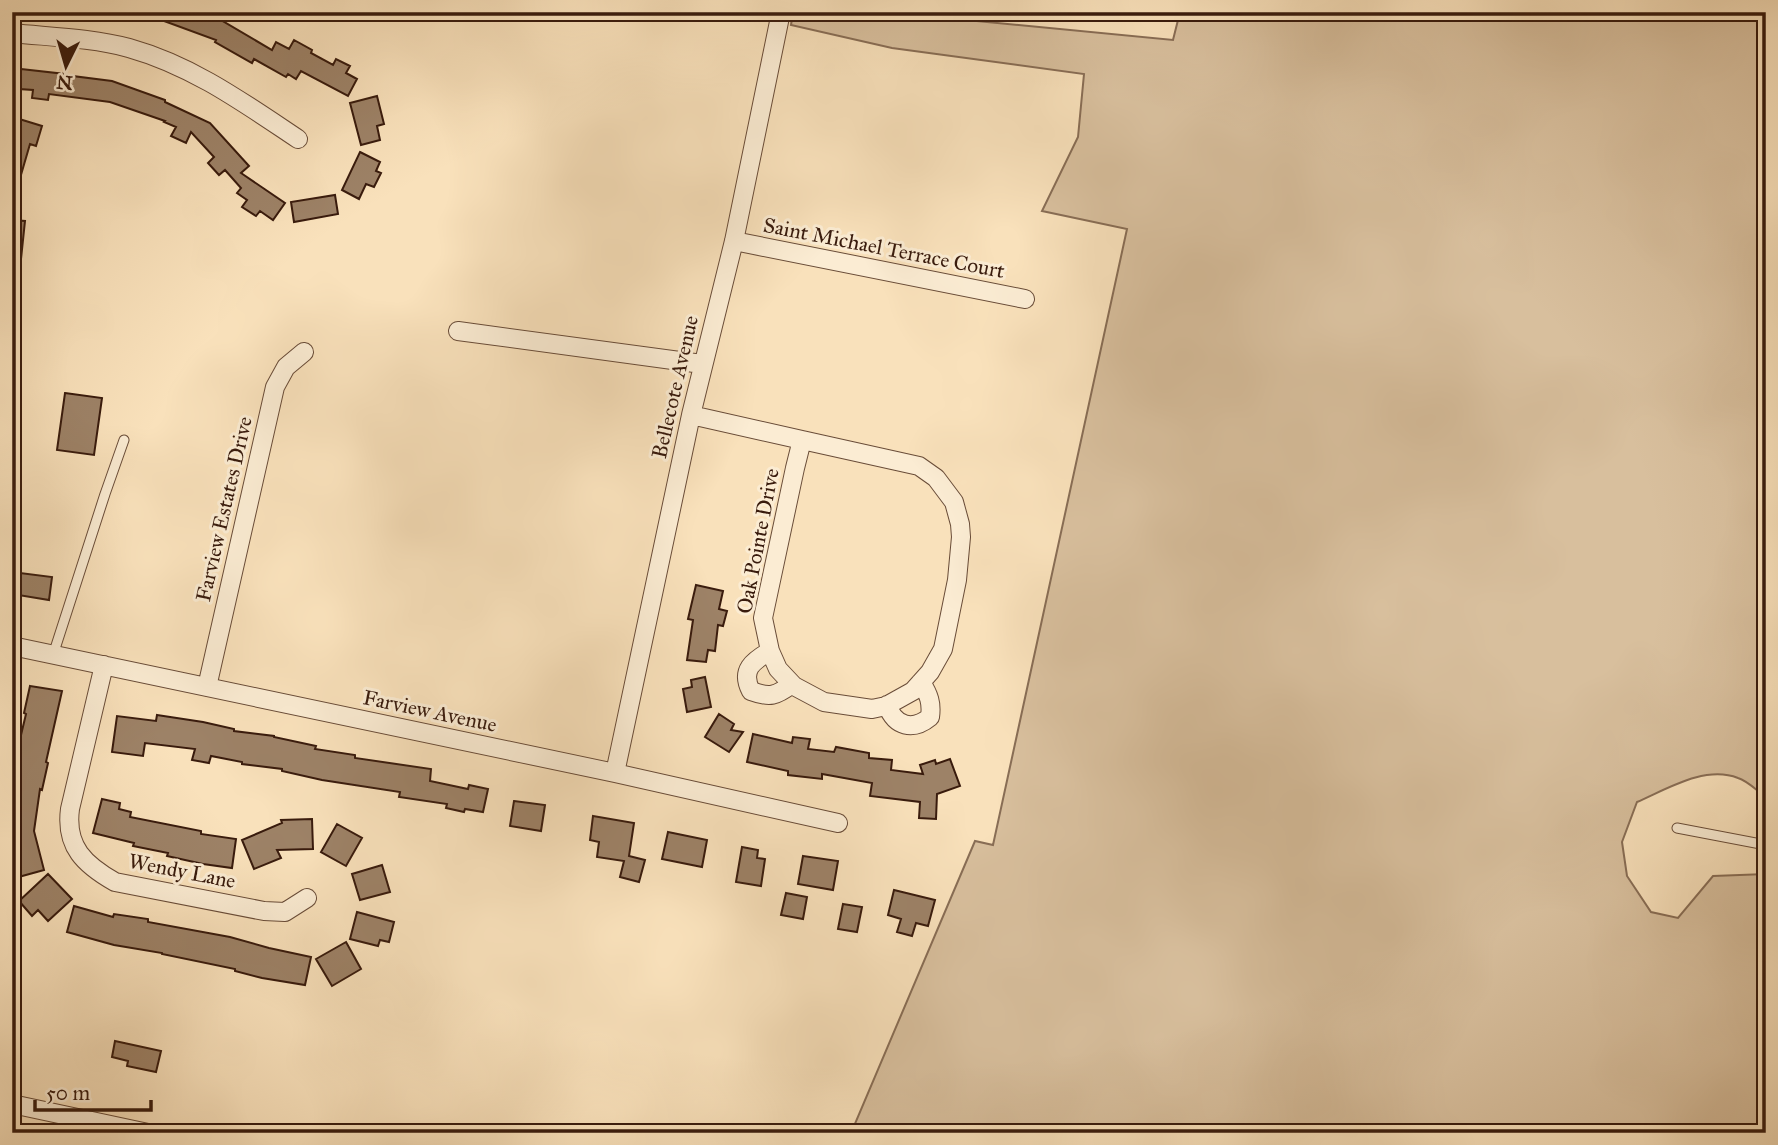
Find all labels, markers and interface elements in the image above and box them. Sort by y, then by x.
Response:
north arrow [32,32,102,102]
text: N [56,70,74,95]
street label: Saint Michael Terrace Court [761,212,1007,284]
street label: Bellecote Avenue [646,313,704,461]
street label: Farview Estates Drive [190,414,258,604]
street label: Oak Pointe Drive [731,466,785,616]
street label: Farview Avenue [361,684,500,738]
street label: Wendy Lane [126,848,238,894]
scale bar [35,1068,150,1112]
text: 50 m [46,1080,91,1106]

